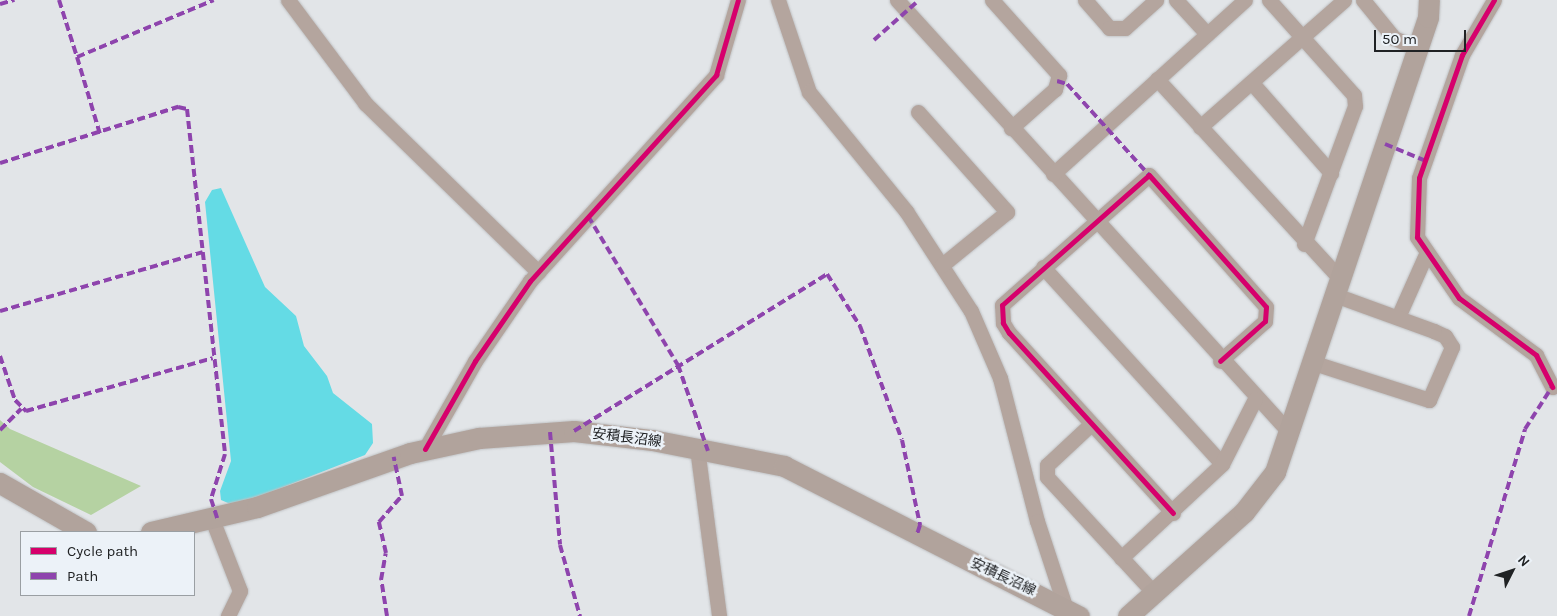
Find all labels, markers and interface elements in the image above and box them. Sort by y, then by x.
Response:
scale bar [1377,20,1470,52]
text: 50 m [1382,30,1417,48]
street label: 安積長沼線 [591,425,663,451]
legend [20,531,195,596]
text: Cycle path [67,542,138,560]
north arrow [1487,546,1537,596]
text: N [1514,551,1533,570]
street label: 安積長沼線 [968,555,1038,599]
text: Path [67,567,98,585]

